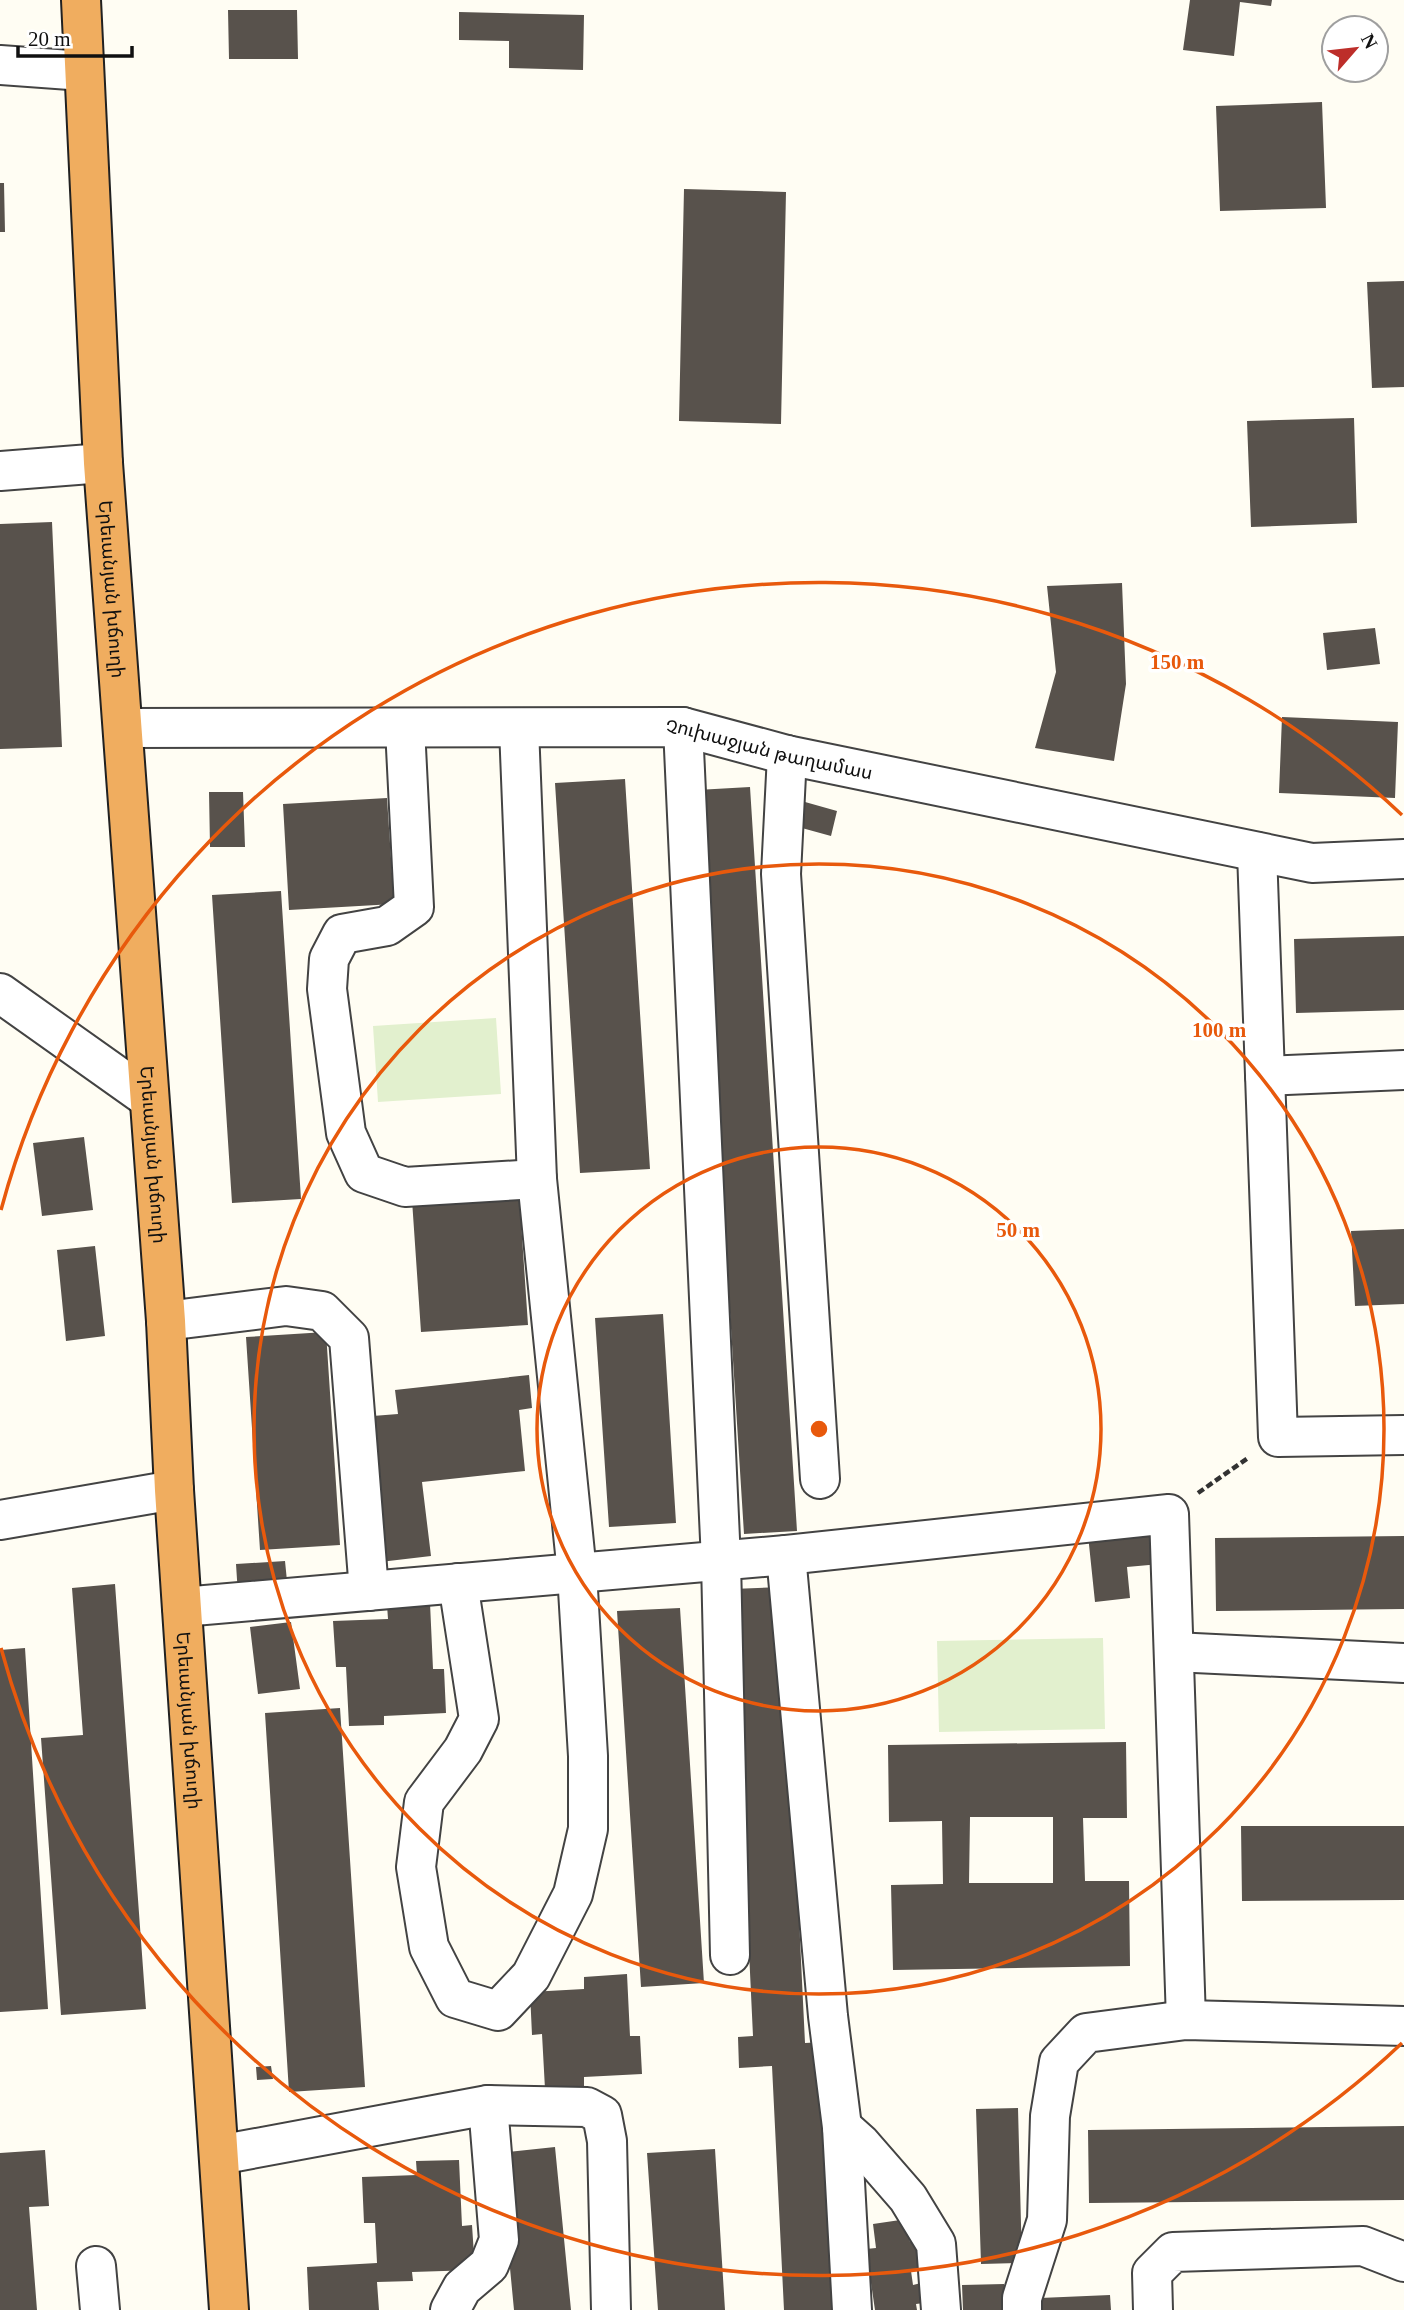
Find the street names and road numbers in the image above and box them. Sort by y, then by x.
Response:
street label: Երեւանյան խճուղի [95,499,129,679]
street label: Չուխաջյան թաղամաս [666,716,875,783]
street label: Երեւանյան խճուղի [136,1065,170,1244]
street label: Երեւանյան խճուղի [172,1631,205,1810]

